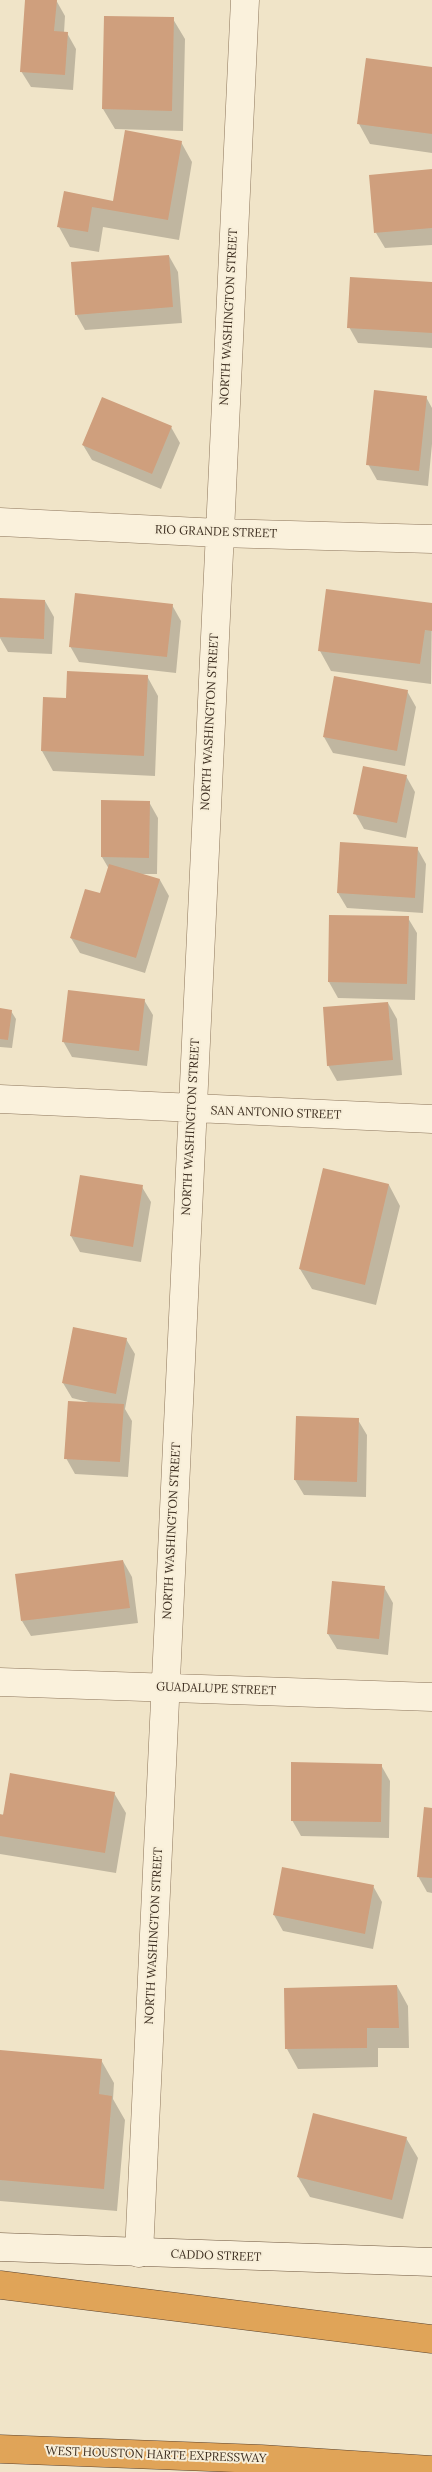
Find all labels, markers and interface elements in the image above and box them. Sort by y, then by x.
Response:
street label: NORTH WASHINGTON STREET [217,228,241,406]
street label: RIO GRANDE STREET [155,523,277,541]
street label: NORTH WASHINGTON STREET [198,633,222,811]
street label: NORTH WASHINGTON STREET [179,1038,203,1216]
street label: SAN ANTONIO STREET [210,1104,342,1122]
street label: NORTH WASHINGTON STREET [160,1442,184,1620]
street label: GUADALUPE STREET [156,1680,276,1698]
street label: NORTH WASHINGTON STREET [142,1847,166,2025]
street label: CADDO STREET [170,2247,262,2265]
street label: WEST HOUSTON HARTE EXPRESSWAY [45,2444,267,2466]

